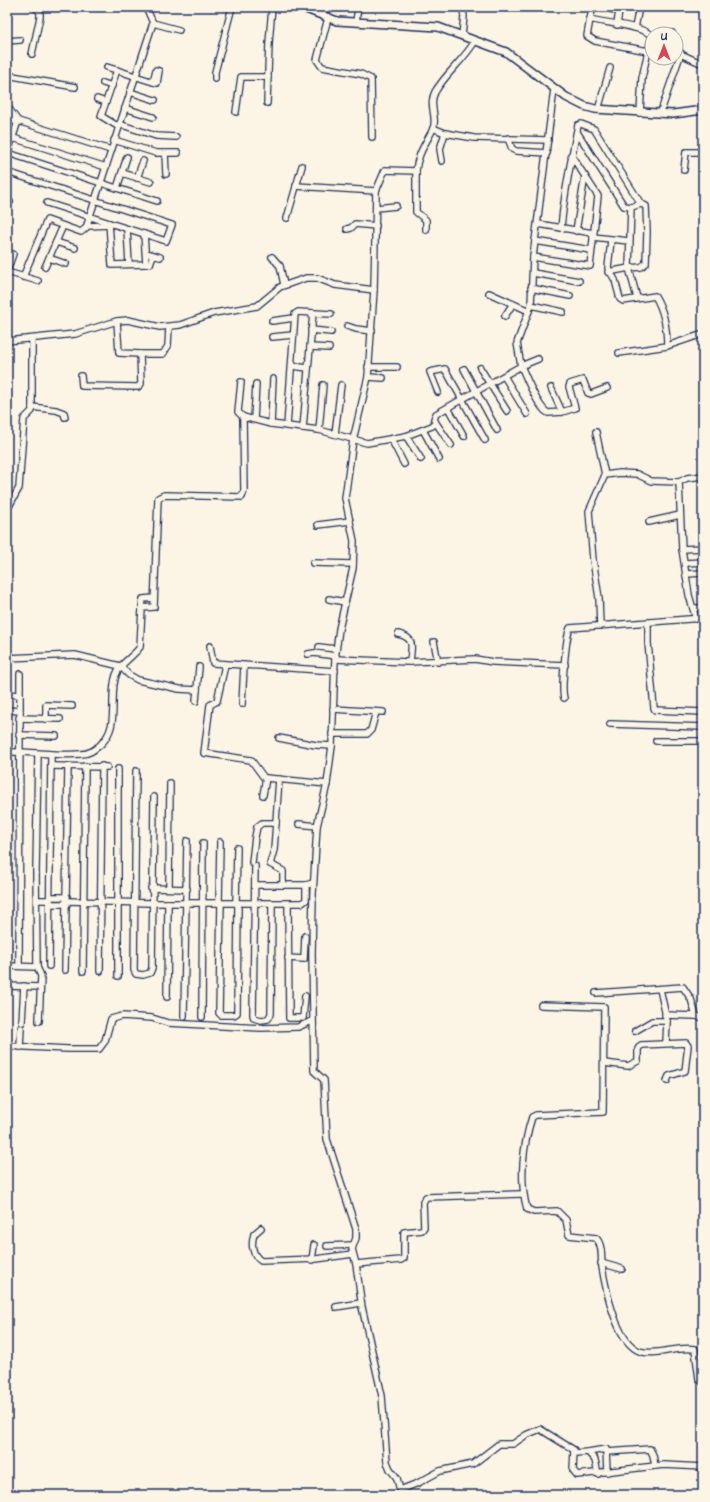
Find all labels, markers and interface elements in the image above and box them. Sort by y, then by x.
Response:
north arrow [644,26,684,66]
text: U [660,29,667,44]

